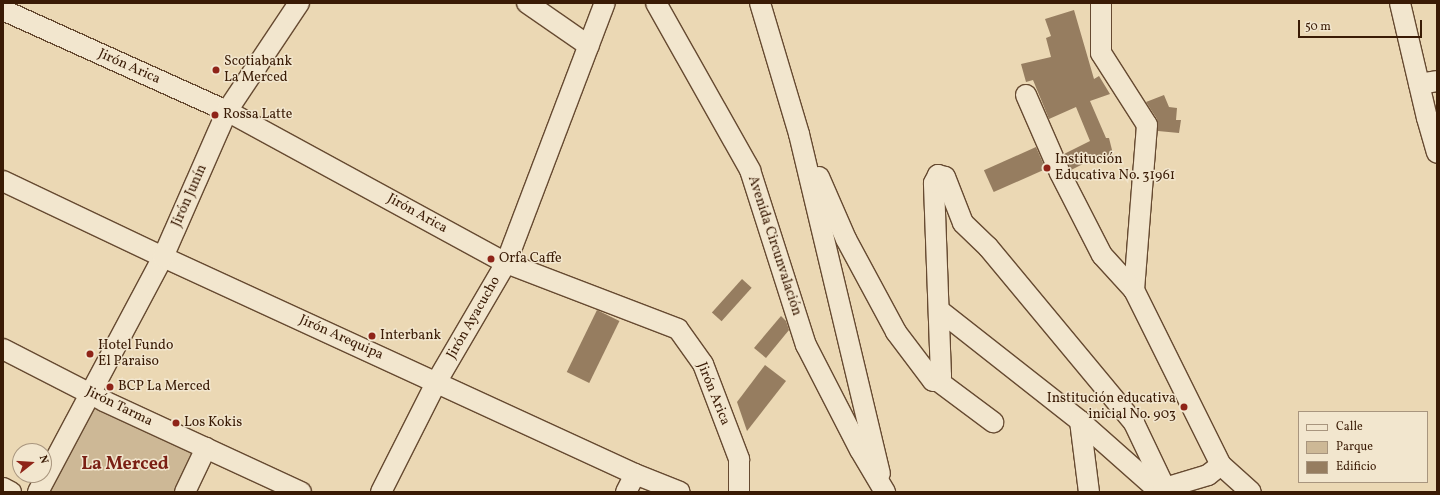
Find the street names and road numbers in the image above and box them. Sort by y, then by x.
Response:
street label: Jirón Arica [95,46,163,88]
street label: Jirón Junín [169,162,211,230]
street label: Avenida Circunvalación [743,174,805,318]
street label: Jirón Arica [384,191,450,237]
street label: Jirón Ayacucho [444,274,504,362]
street label: Jirón Arequipa [296,312,386,364]
street label: Jirón Arica [693,360,733,428]
street label: Jirón Tarma [83,383,155,431]

